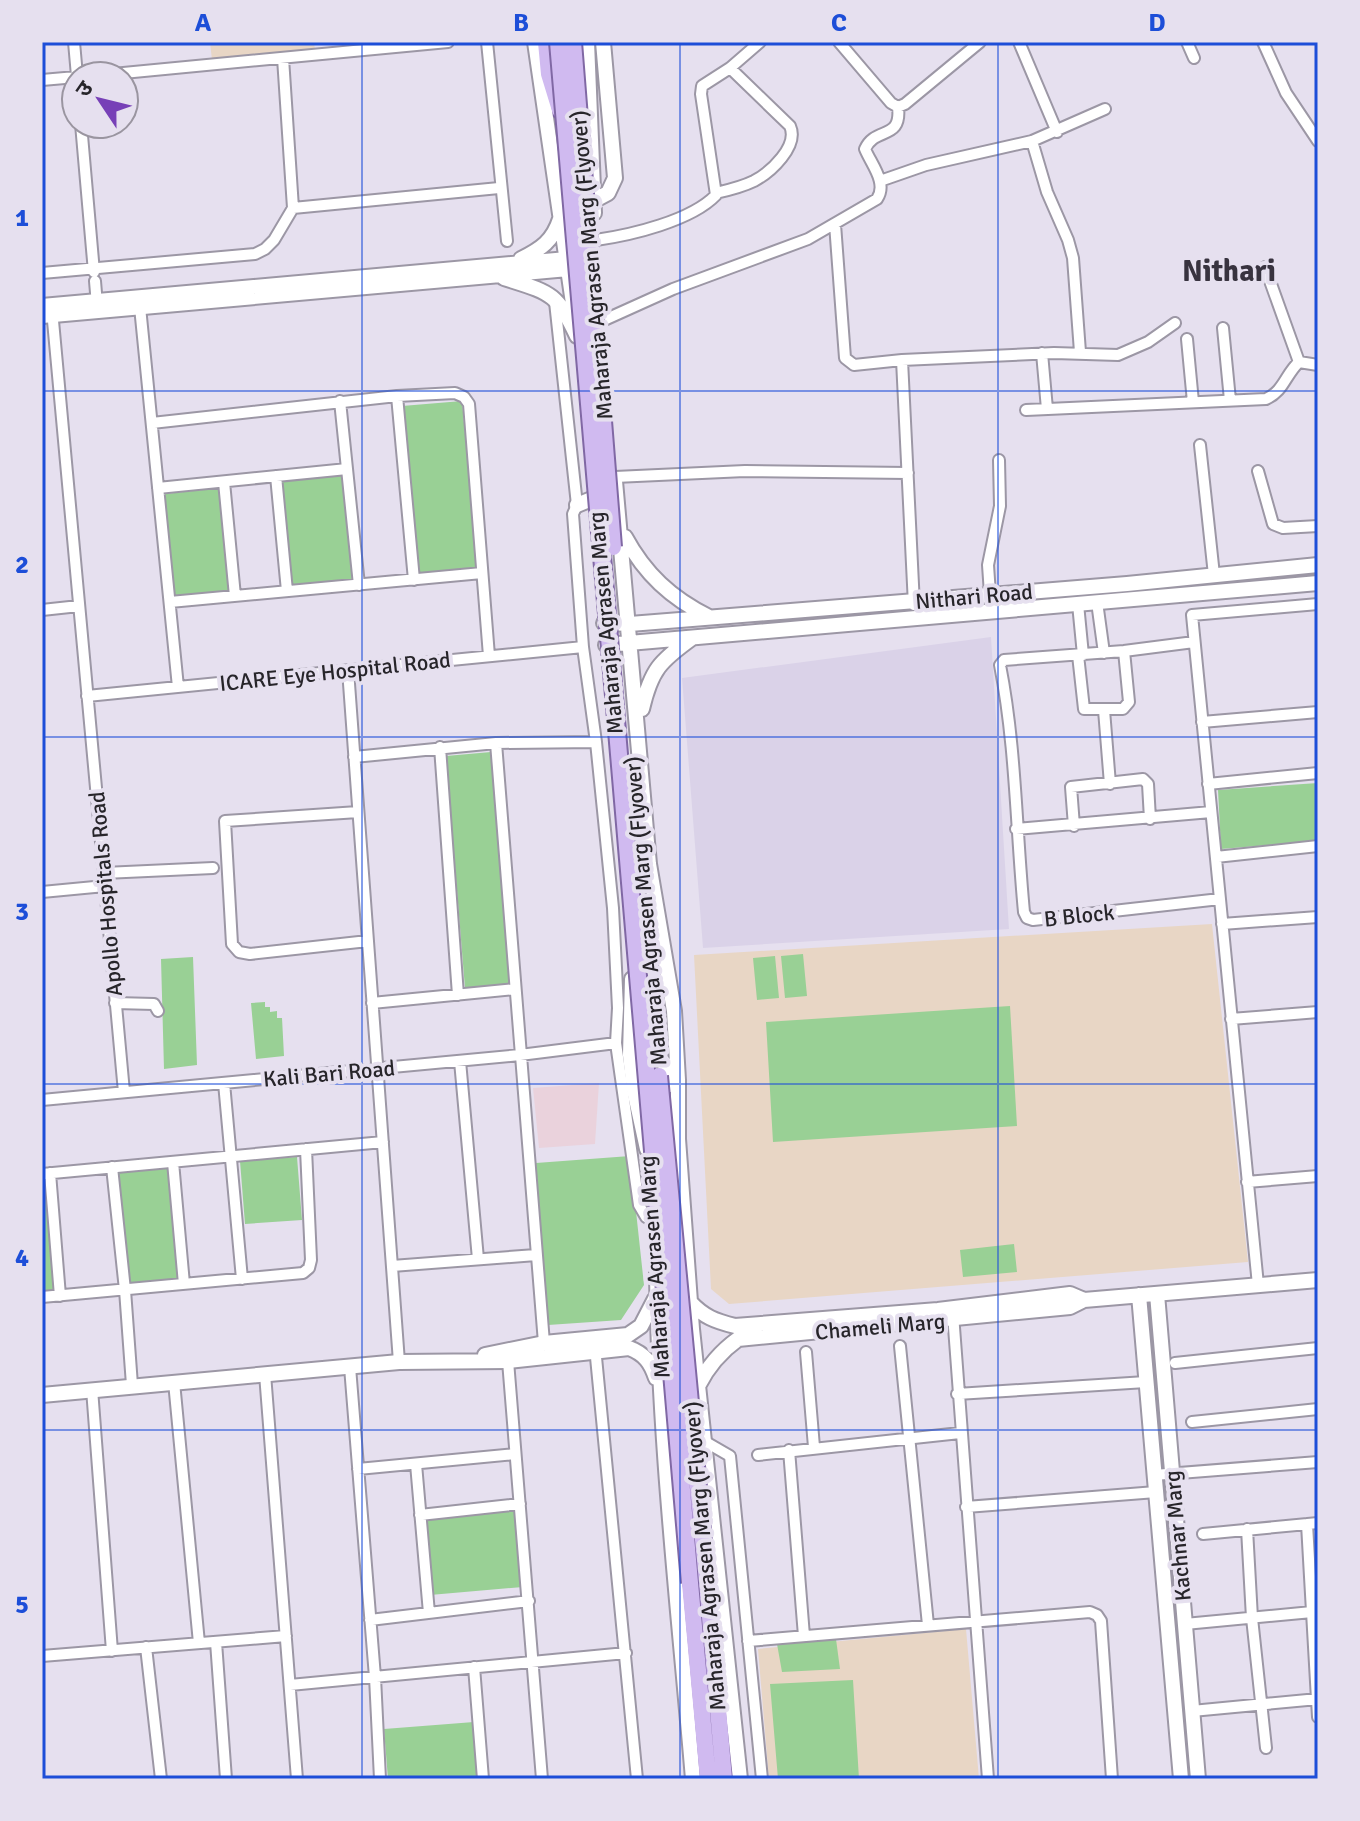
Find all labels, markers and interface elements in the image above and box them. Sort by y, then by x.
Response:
text: A [195,7,212,39]
text: B [513,7,529,39]
text: C [831,7,847,39]
text: D [1148,7,1166,39]
north arrow [60,60,140,140]
text: उ [69,75,99,102]
street label: Maharaja Agrasen Marg (Flyover) [565,109,618,421]
text: 1 [15,202,29,234]
district label: Nithari [1182,253,1276,290]
street label: Maharaja Agrasen Marg [582,511,629,735]
text: 2 [15,549,29,581]
street label: Nithari Road [914,578,1034,615]
street label: ICARE Eye Hospital Road [218,646,452,697]
street label: Maharaja Agrasen Marg (Flyover) [619,755,672,1067]
street label: Apollo Hospitals Road [83,790,128,998]
text: 3 [15,896,29,928]
street label: B Block [1043,898,1116,933]
street label: Kali Bari Road [262,1054,396,1093]
street label: Maharaja Agrasen Marg [633,1155,676,1379]
text: 4 [15,1242,29,1274]
street label: Chameli Marg [814,1307,946,1346]
street label: Maharaja Agrasen Marg (Flyover) [678,1400,731,1712]
street label: Kachnar Marg [1158,1469,1197,1602]
text: 5 [15,1589,29,1621]

